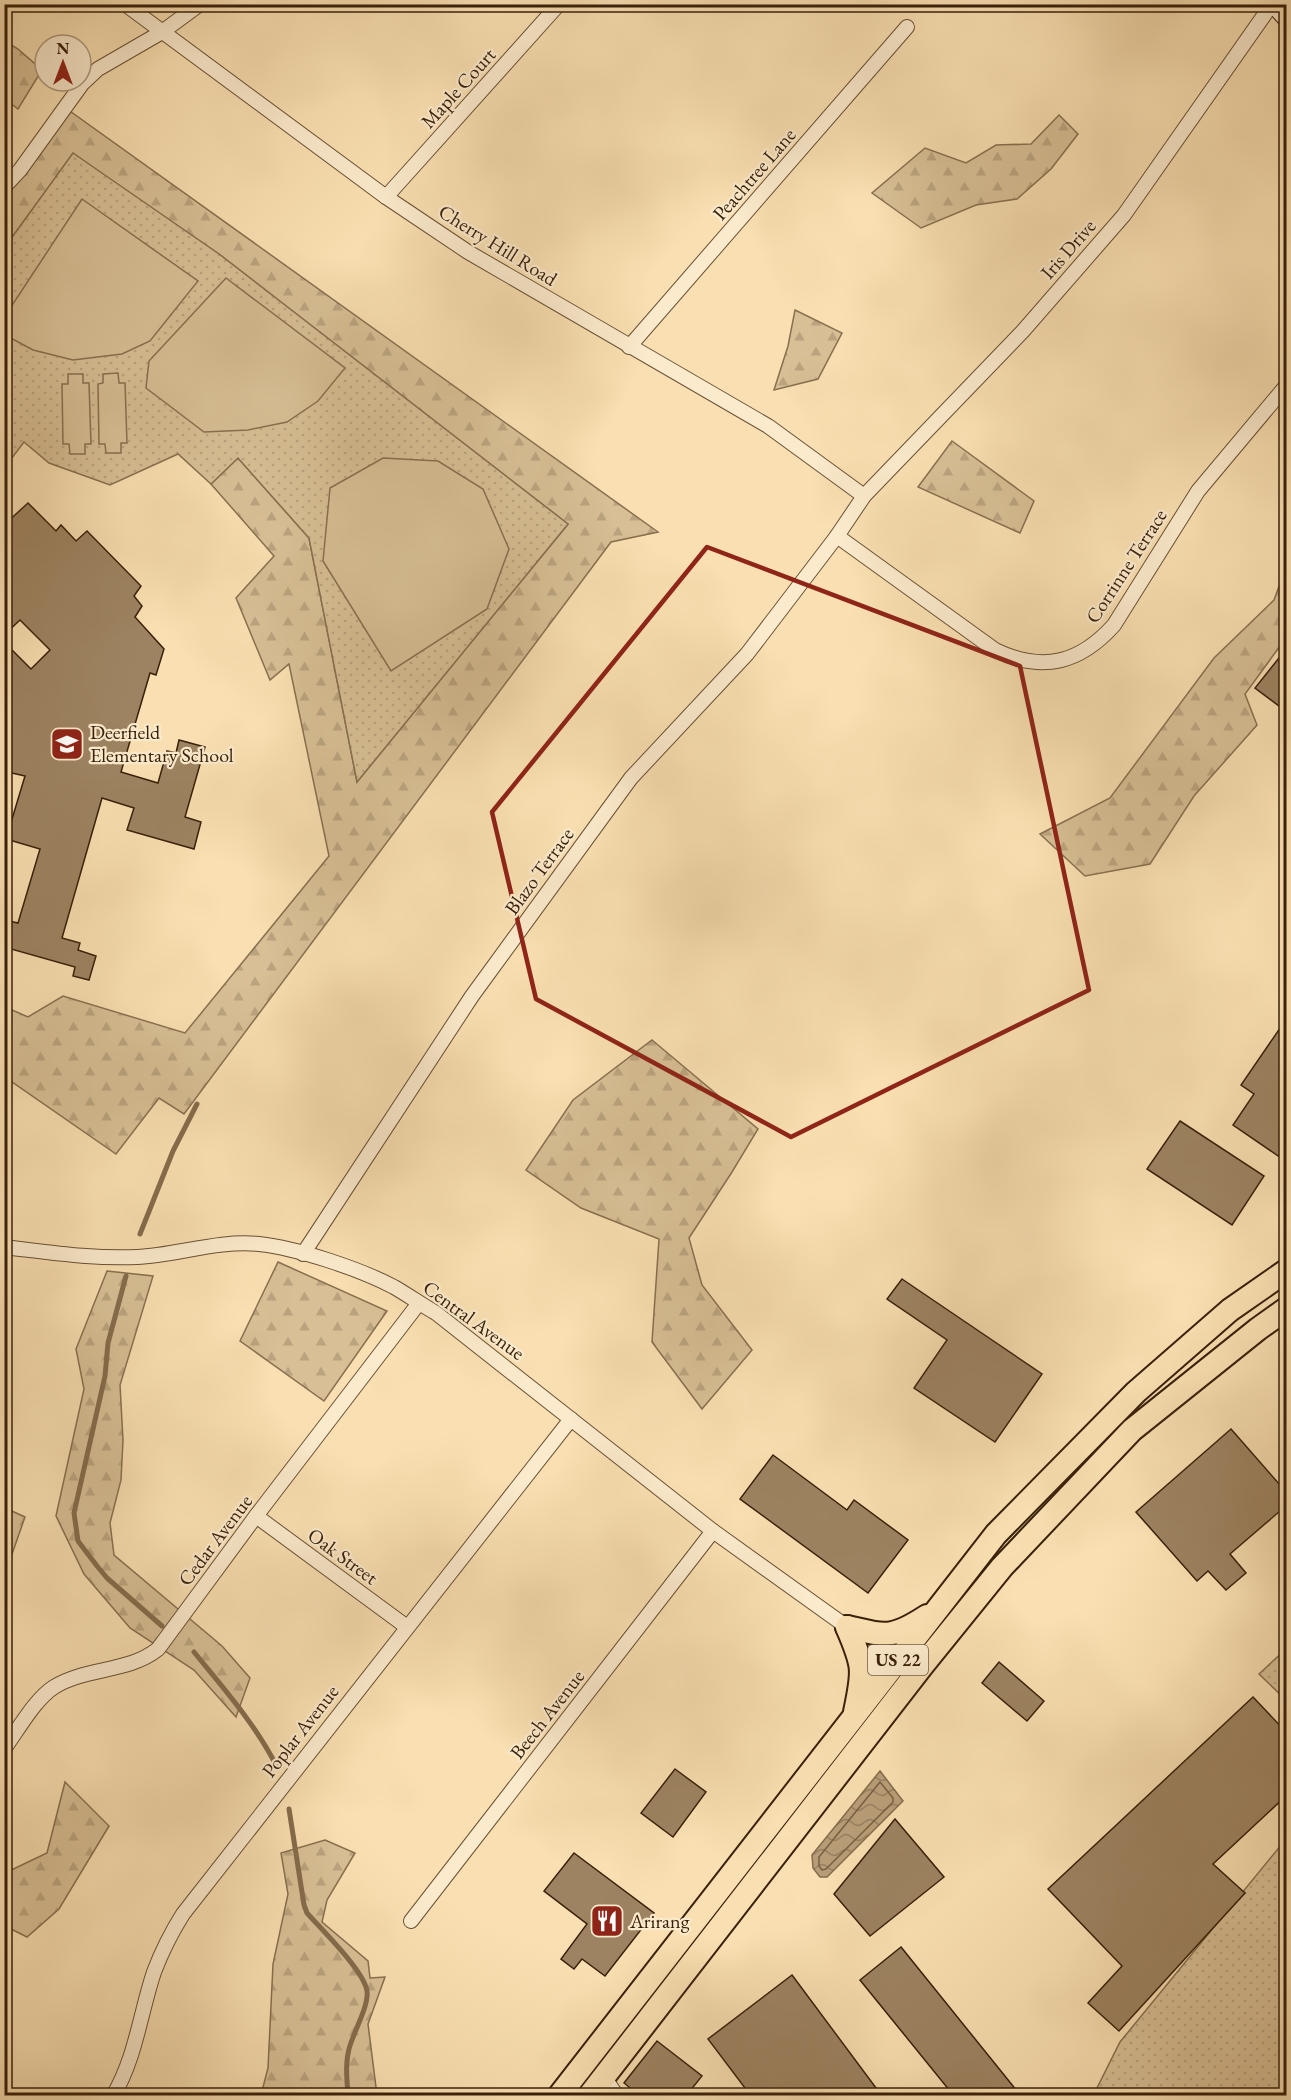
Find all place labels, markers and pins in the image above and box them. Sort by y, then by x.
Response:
place label: Deerfield Elementary School [90,719,234,768]
school or university icon: Deerfield Elementary School [49,726,85,762]
restaurant icon: Arirang [589,1903,625,1939]
place label: Arirang [629,1908,690,1934]

